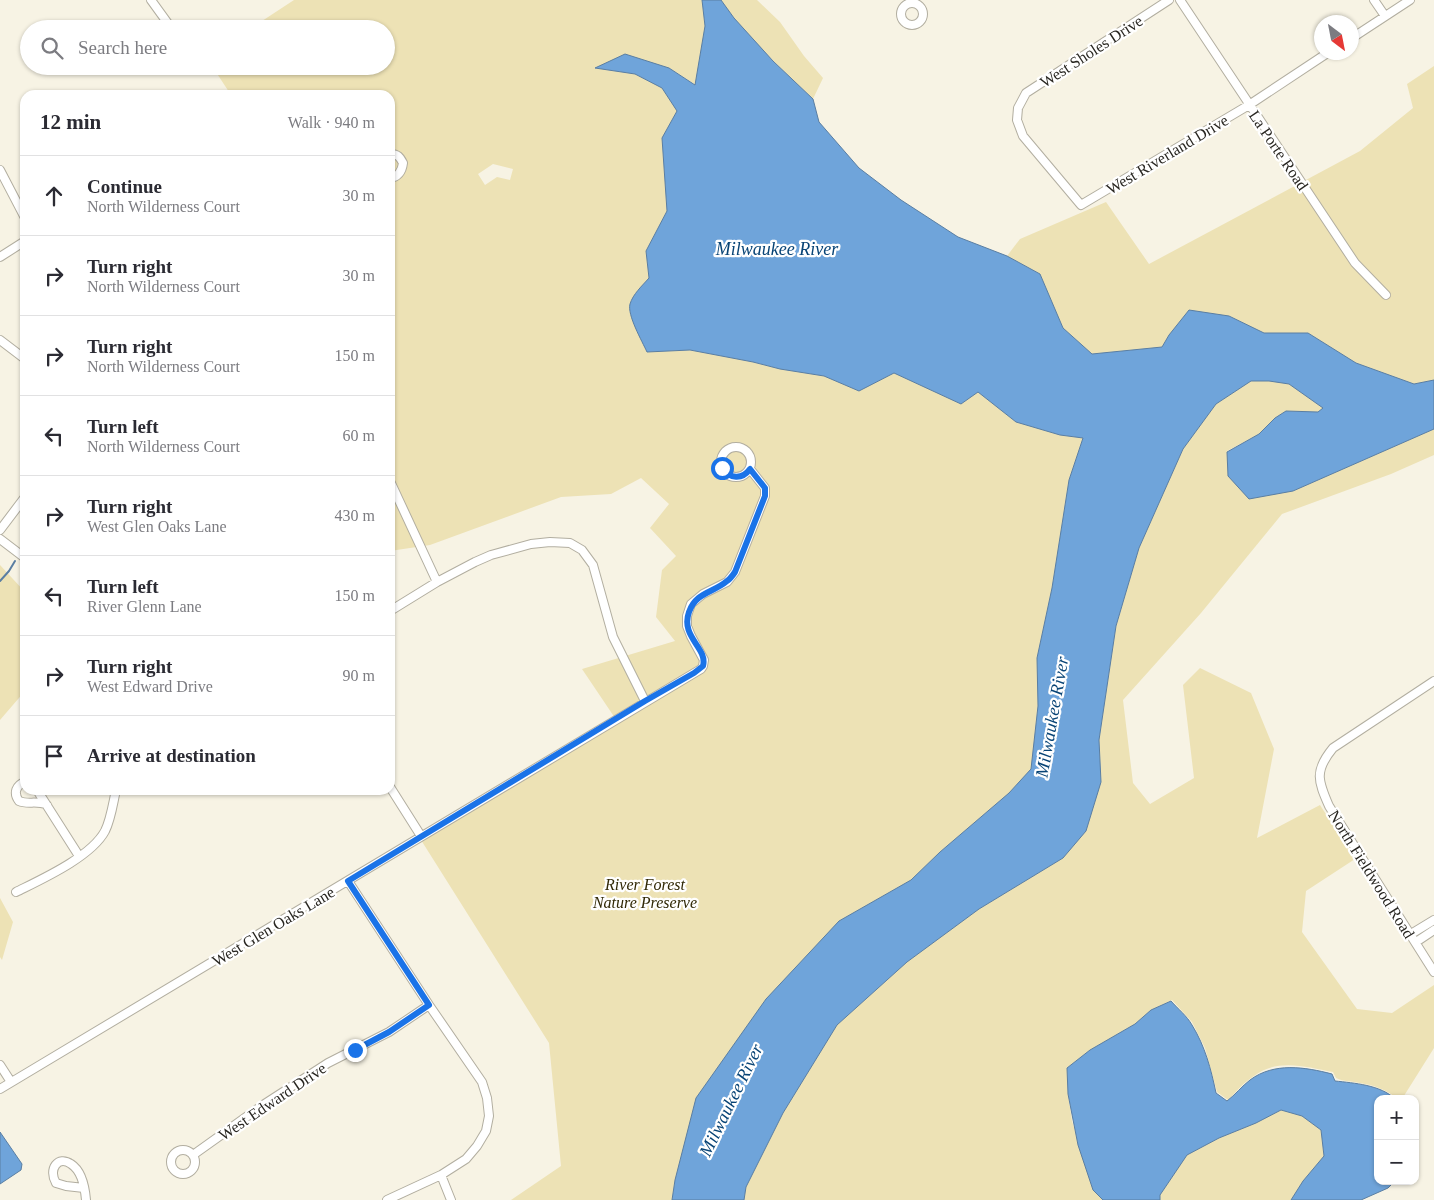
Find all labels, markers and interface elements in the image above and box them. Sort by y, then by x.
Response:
street label: West Sholes Drive [1037,12,1146,91]
north arrow [1314,15,1359,60]
search box [20,20,395,75]
icon: search [38,34,66,62]
text: Search here [78,37,167,58]
street label: La Porte Road [1246,107,1311,193]
text: 12 min [40,110,101,134]
street label: West Riverland Drive [1103,111,1231,198]
text: Walk · 940 m [288,114,375,131]
text: Continue [87,176,162,197]
icon: ahead [40,182,68,210]
text: 30 m [343,187,375,204]
text: North Wilderness Court [87,198,240,215]
water label: Milwaukee River [715,239,839,259]
text: Turn right [87,256,172,277]
icon: right [40,262,68,290]
text: 30 m [343,267,375,284]
text: North Wilderness Court [87,278,240,295]
text: Turn right [87,336,172,357]
icon: right [40,342,68,370]
text: 150 m [335,347,375,364]
text: North Wilderness Court [87,358,240,375]
text: Turn left [87,416,159,437]
icon: left [40,422,68,450]
text: 60 m [343,427,375,444]
text: North Wilderness Court [87,438,240,455]
route start [711,457,734,480]
text: Turn right [87,496,172,517]
icon: right [40,502,68,530]
text: 430 m [335,507,375,524]
text: West Glen Oaks Lane [87,518,227,535]
text: Turn left [87,576,159,597]
icon: left [40,582,68,610]
text: 150 m [335,587,375,604]
text: River Glenn Lane [87,598,202,615]
water label: Milwaukee River [1031,654,1073,780]
text: Turn right [87,656,172,677]
icon: right [40,662,68,690]
text: 90 m [343,667,375,684]
text: West Edward Drive [87,678,213,695]
icon: arrive [40,742,68,770]
text: Arrive at destination [87,745,256,766]
street label: North Fieldwood Road [1325,807,1418,941]
park label: River Forest Nature Preserve [592,876,697,911]
street label: West Glen Oaks Lane [209,883,337,970]
route end [344,1039,367,1062]
water label: Milwaukee River [695,1040,767,1160]
street label: West Edward Drive [215,1059,329,1144]
map controls [1374,1095,1419,1185]
button: + [1374,1095,1419,1140]
button: − [1374,1140,1419,1185]

